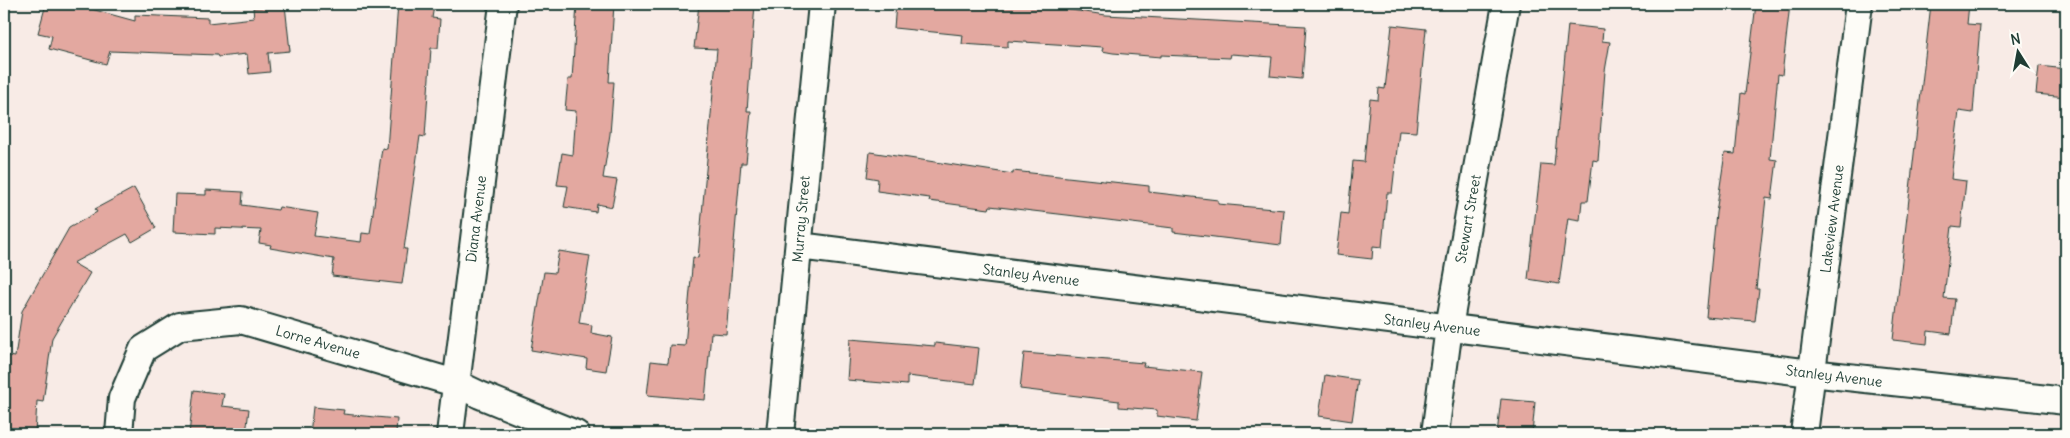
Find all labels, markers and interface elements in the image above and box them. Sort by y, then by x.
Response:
north arrow [1992,28,2042,78]
text: N [2009,29,2022,49]
street label: Lakeview Avenue [1816,164,1848,274]
street label: Stewart Street [1451,173,1485,265]
street label: Murray Street [788,174,814,263]
street label: Diana Avenue [462,175,490,263]
street label: Stanley Avenue [982,260,1080,290]
street label: Stanley Avenue [1383,310,1481,340]
street label: Lorne Avenue [274,321,362,363]
street label: Stanley Avenue [1785,361,1883,391]

